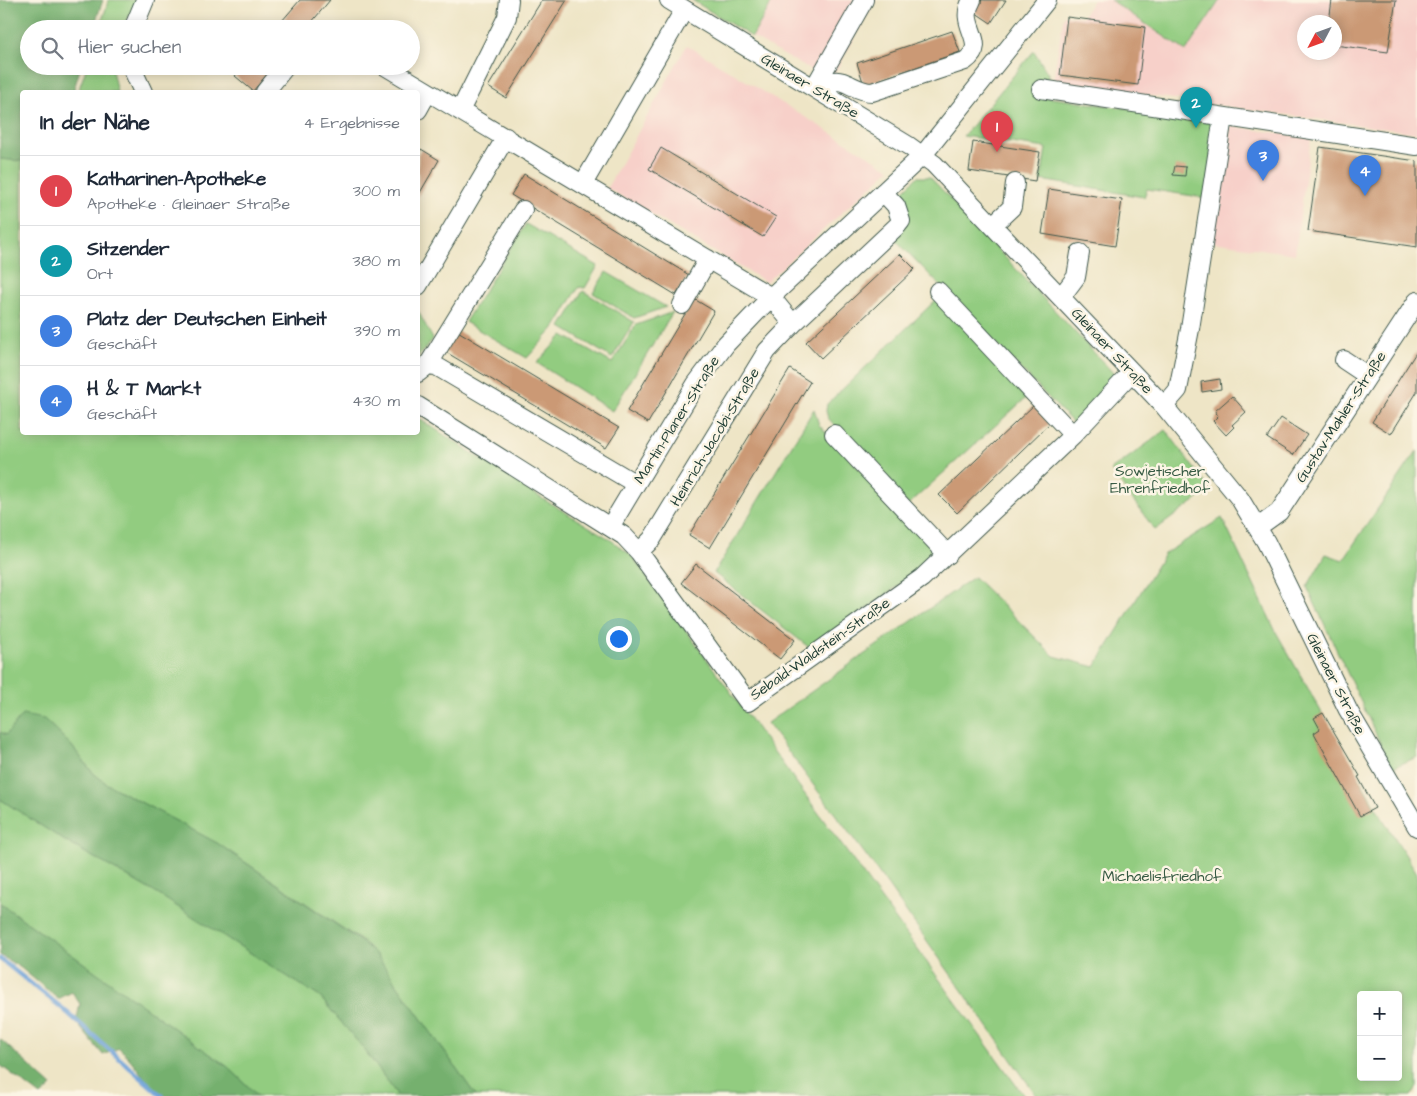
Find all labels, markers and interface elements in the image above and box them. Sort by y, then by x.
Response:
north arrow [1297,15,1342,60]
search box [20,20,420,75]
icon: search [38,34,66,62]
text: Hier suchen [78,34,181,61]
street label: Gleinaer Straße [757,48,863,124]
pin: 2 [1180,87,1212,128]
text: In der Nähe [40,108,150,137]
pin: 1 [981,111,1013,152]
text: 4 Ergebnisse [303,112,400,134]
pin: 3 [1247,140,1279,181]
pin: 4 [1349,155,1381,196]
text: Katharinen-Apotheke [87,166,266,193]
text: 1 [55,180,57,202]
text: 300 m [353,180,400,202]
text: Apotheke · Gleinaer Straße [87,193,290,215]
text: Sitzender [87,236,169,263]
text: 2 [51,250,61,272]
text: 380 m [353,250,400,272]
text: Ort [87,263,113,285]
street label: Gleinaer Straße [1066,303,1158,399]
text: Platz der Deutschen Einheit [87,306,327,333]
text: 3 [52,320,60,342]
text: 390 m [354,320,400,342]
text: Geschäft [87,333,157,355]
street label: Gustav-Mahler-Straße [1291,347,1391,487]
street label: Martin-Planer-Straße [629,352,725,488]
street label: Heinrich-Jacobi-Straße [665,364,765,510]
text: H & T Markt [87,376,201,403]
text: 4 [51,390,61,412]
text: 430 m [352,390,400,412]
text: Geschäft [87,403,157,425]
park label: Sowjetischer Ehrenfriedhof [1110,461,1210,499]
street label: Sebald-Waldstein-Straße [746,593,894,705]
your location [606,626,632,652]
street label: Gleinaer Straße [1301,630,1371,738]
park label: Michaelisfriedhof [1102,866,1222,887]
map controls [1357,991,1402,1081]
button: + [1357,991,1402,1036]
button: − [1357,1036,1402,1081]

